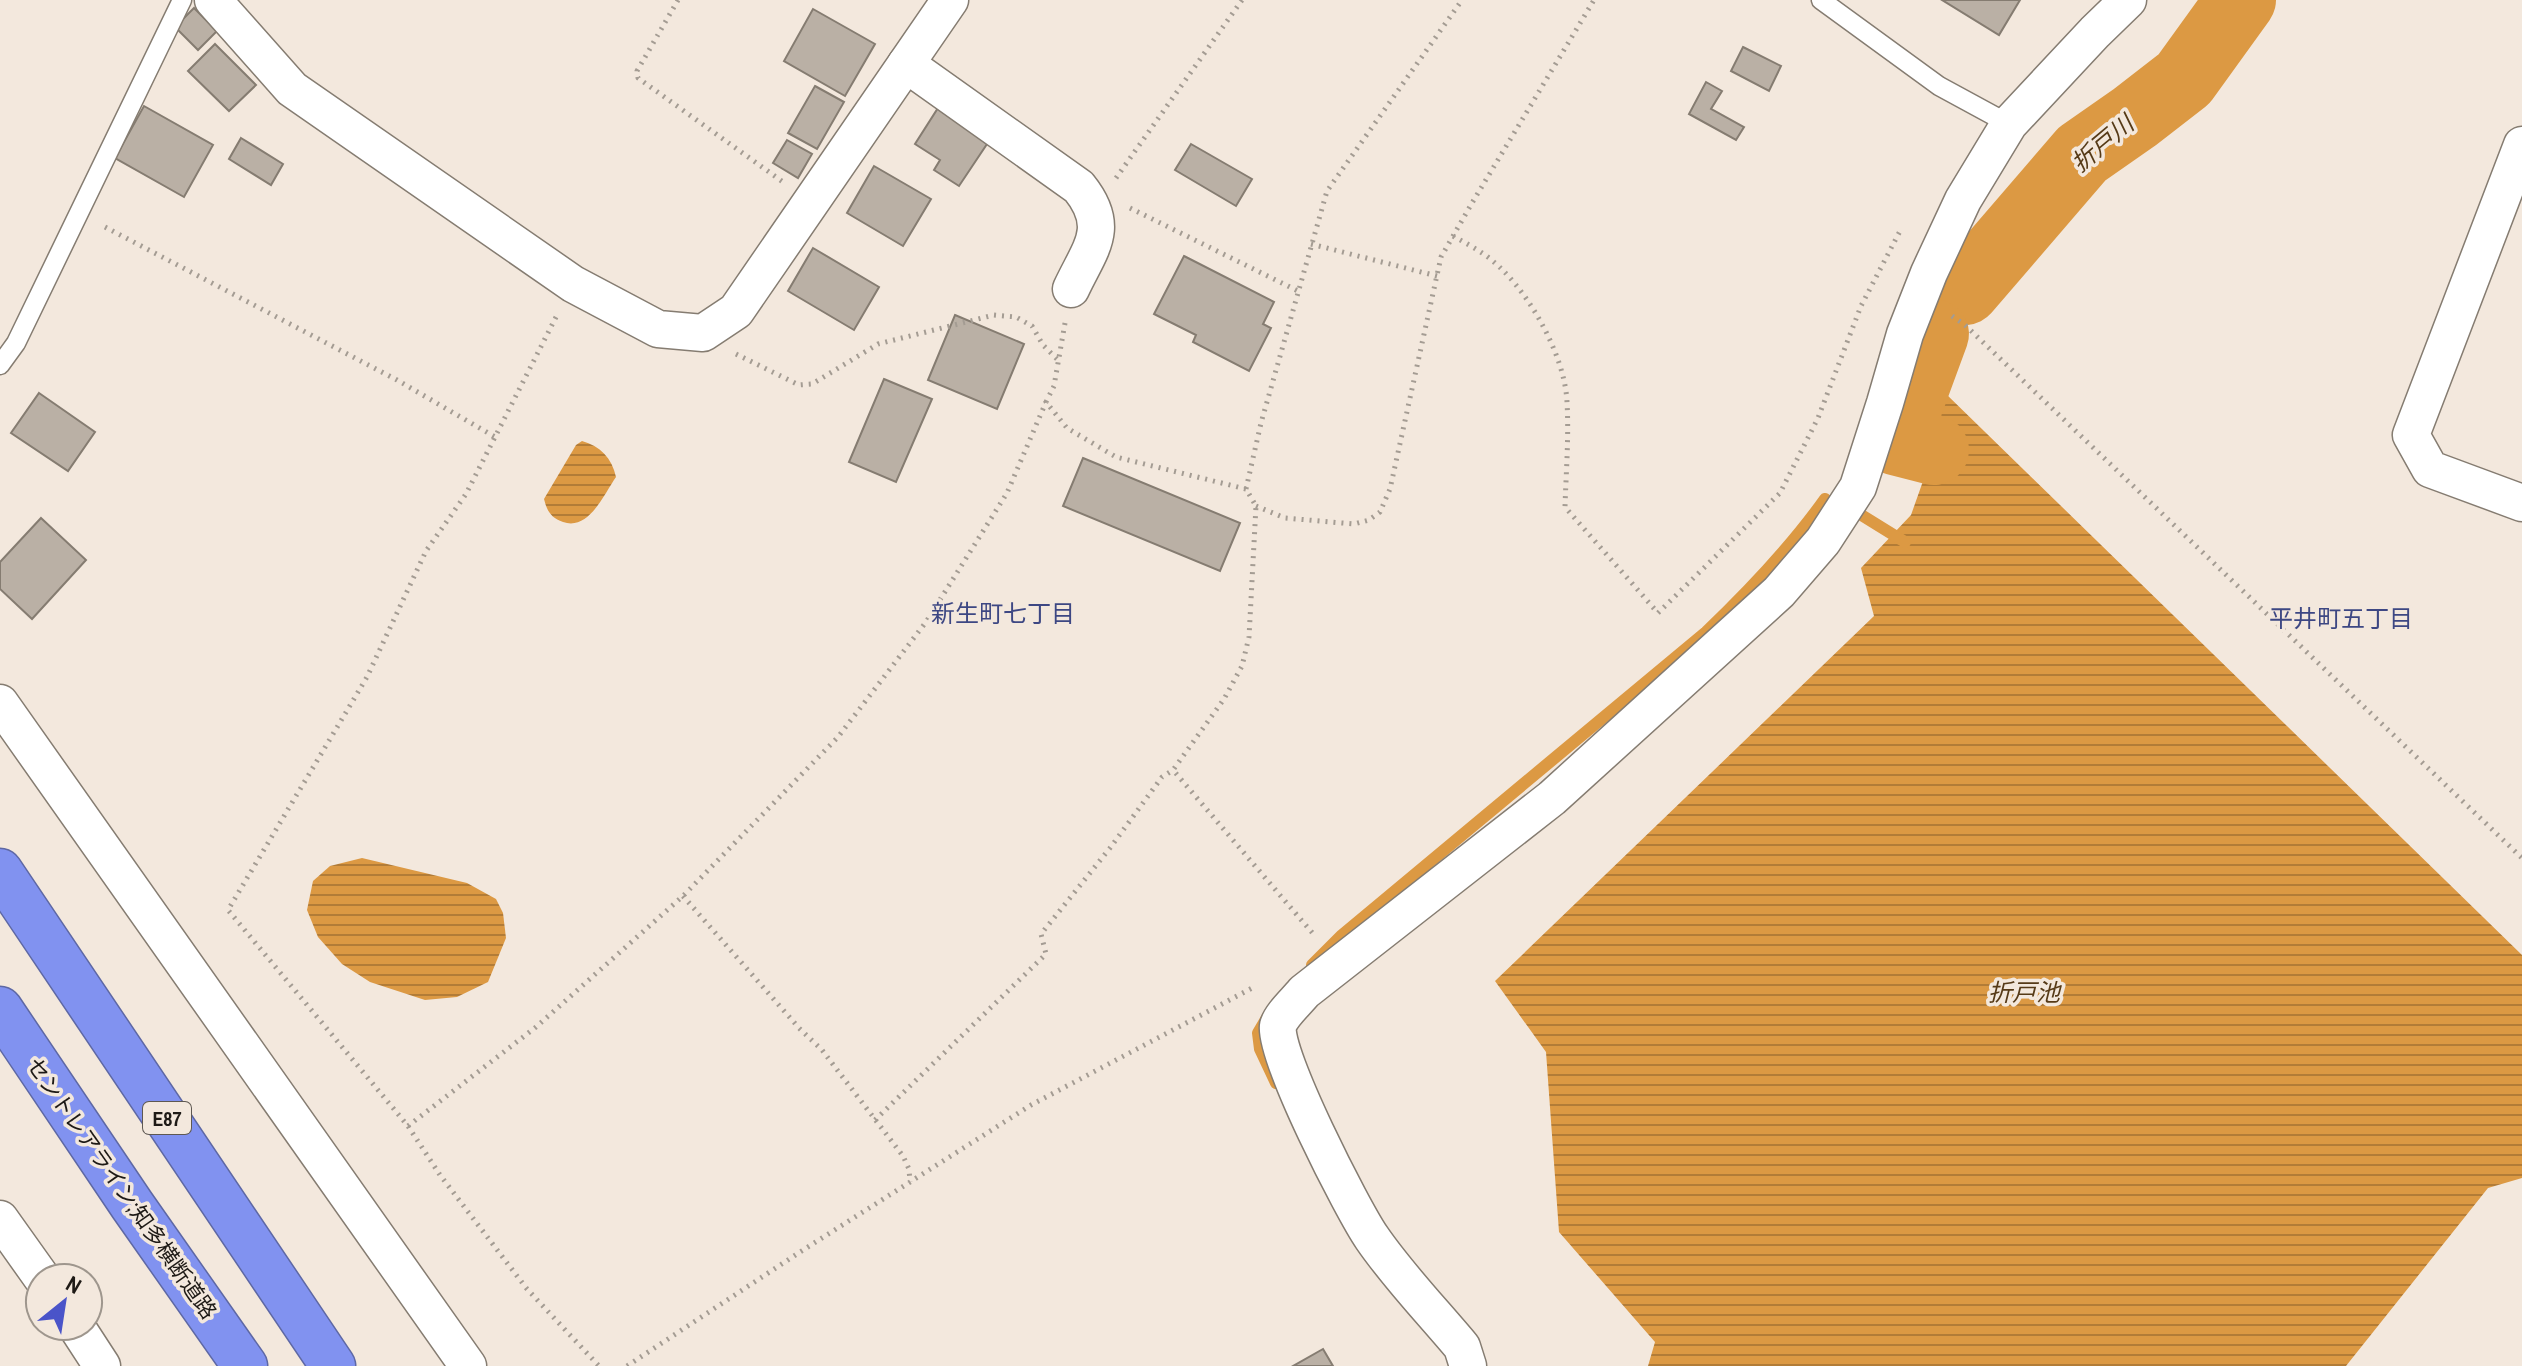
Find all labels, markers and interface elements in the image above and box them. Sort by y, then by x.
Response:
water label: 折戸川 [2064,106,2142,178]
district label: 新生町七丁目 [931,597,1075,629]
district label: 平井町五丁目 [2269,602,2413,634]
water label: 折戸池 [1988,976,2062,1008]
street label: セントレアライン;知多横断道路 [20,1051,224,1325]
road number: E87 [143,1102,191,1134]
north arrow [24,1262,104,1342]
text: N [61,1268,87,1301]

